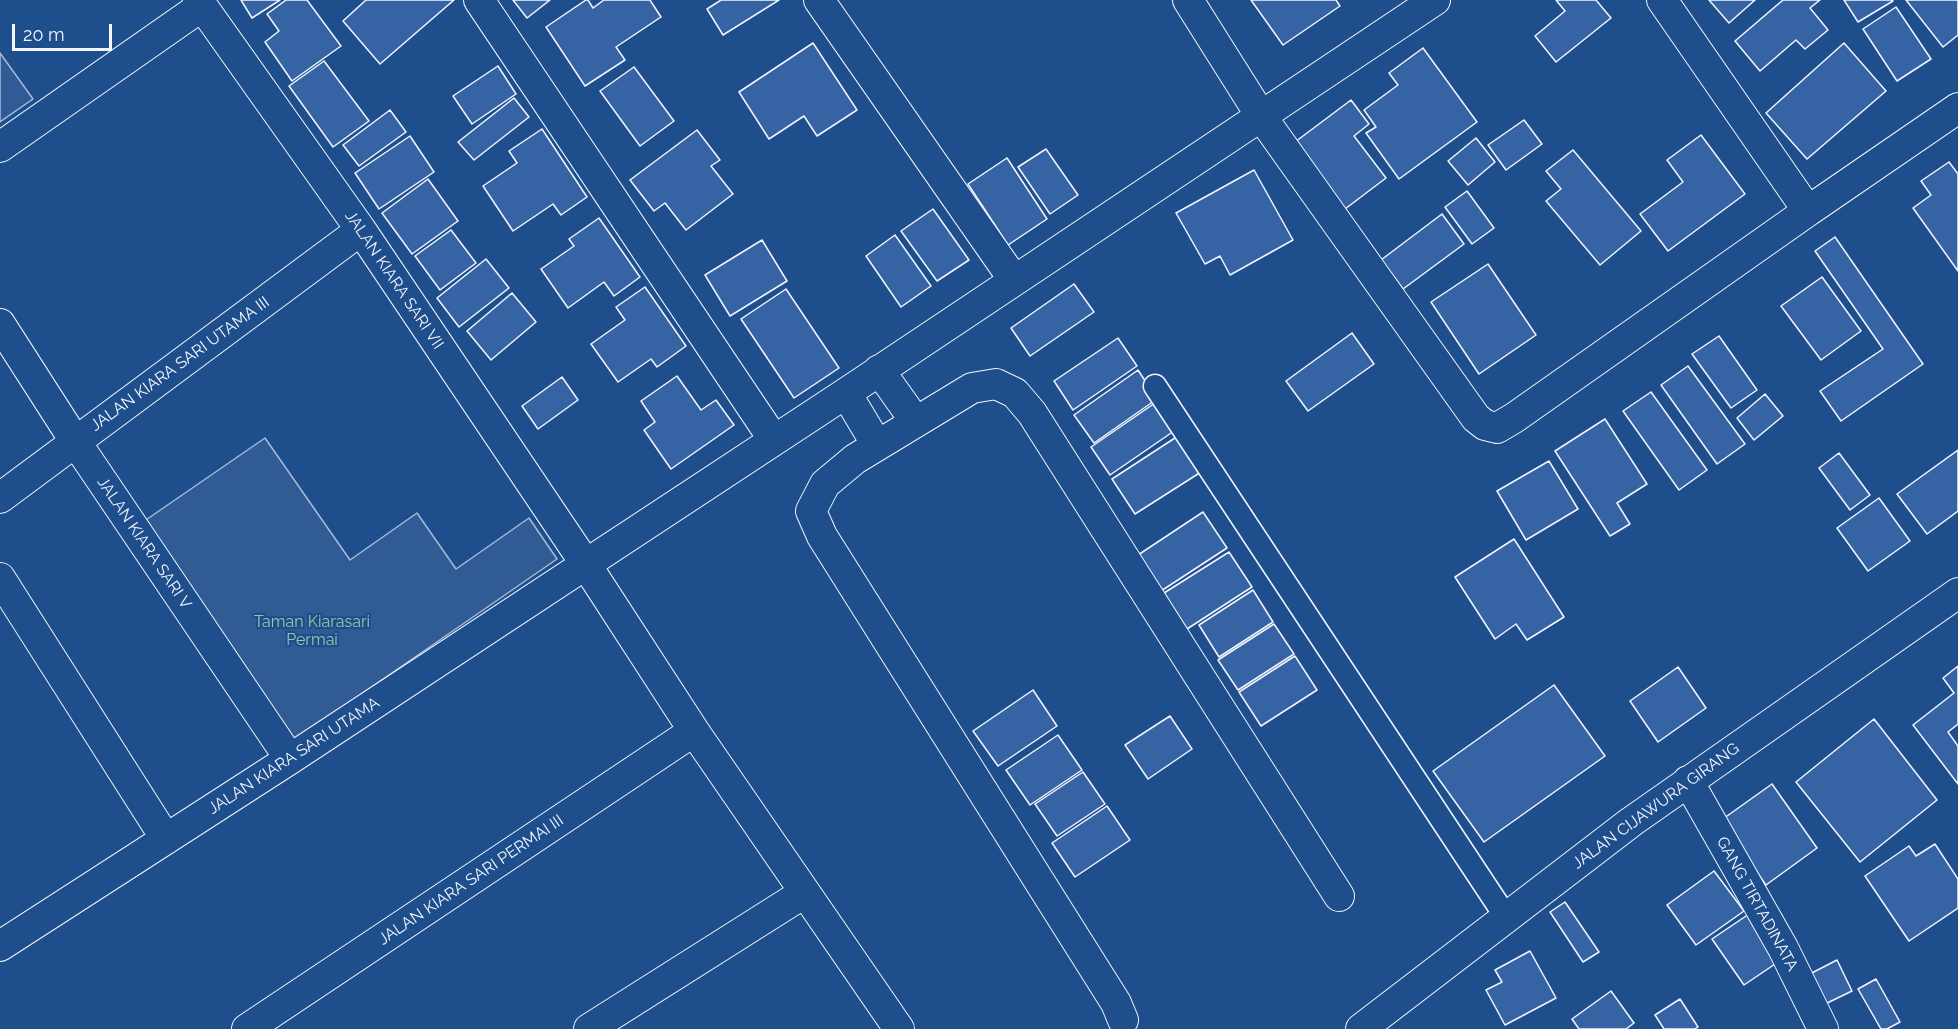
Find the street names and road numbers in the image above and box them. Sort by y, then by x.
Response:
street label: JALAN KIARA SARI VII [341,207,447,353]
street label: JALAN KIARA SARI UTAMA III [87,293,273,435]
street label: JALAN KIARA SARI V [93,473,195,613]
street label: JALAN KIARA SARI UTAMA [205,693,383,819]
street label: JALAN CIJAWURA GIRANG [1569,739,1743,873]
street label: JALAN KIARA SARI PERMAI III [375,811,567,949]
street label: GANG TIRTADINATA [1712,833,1802,975]

